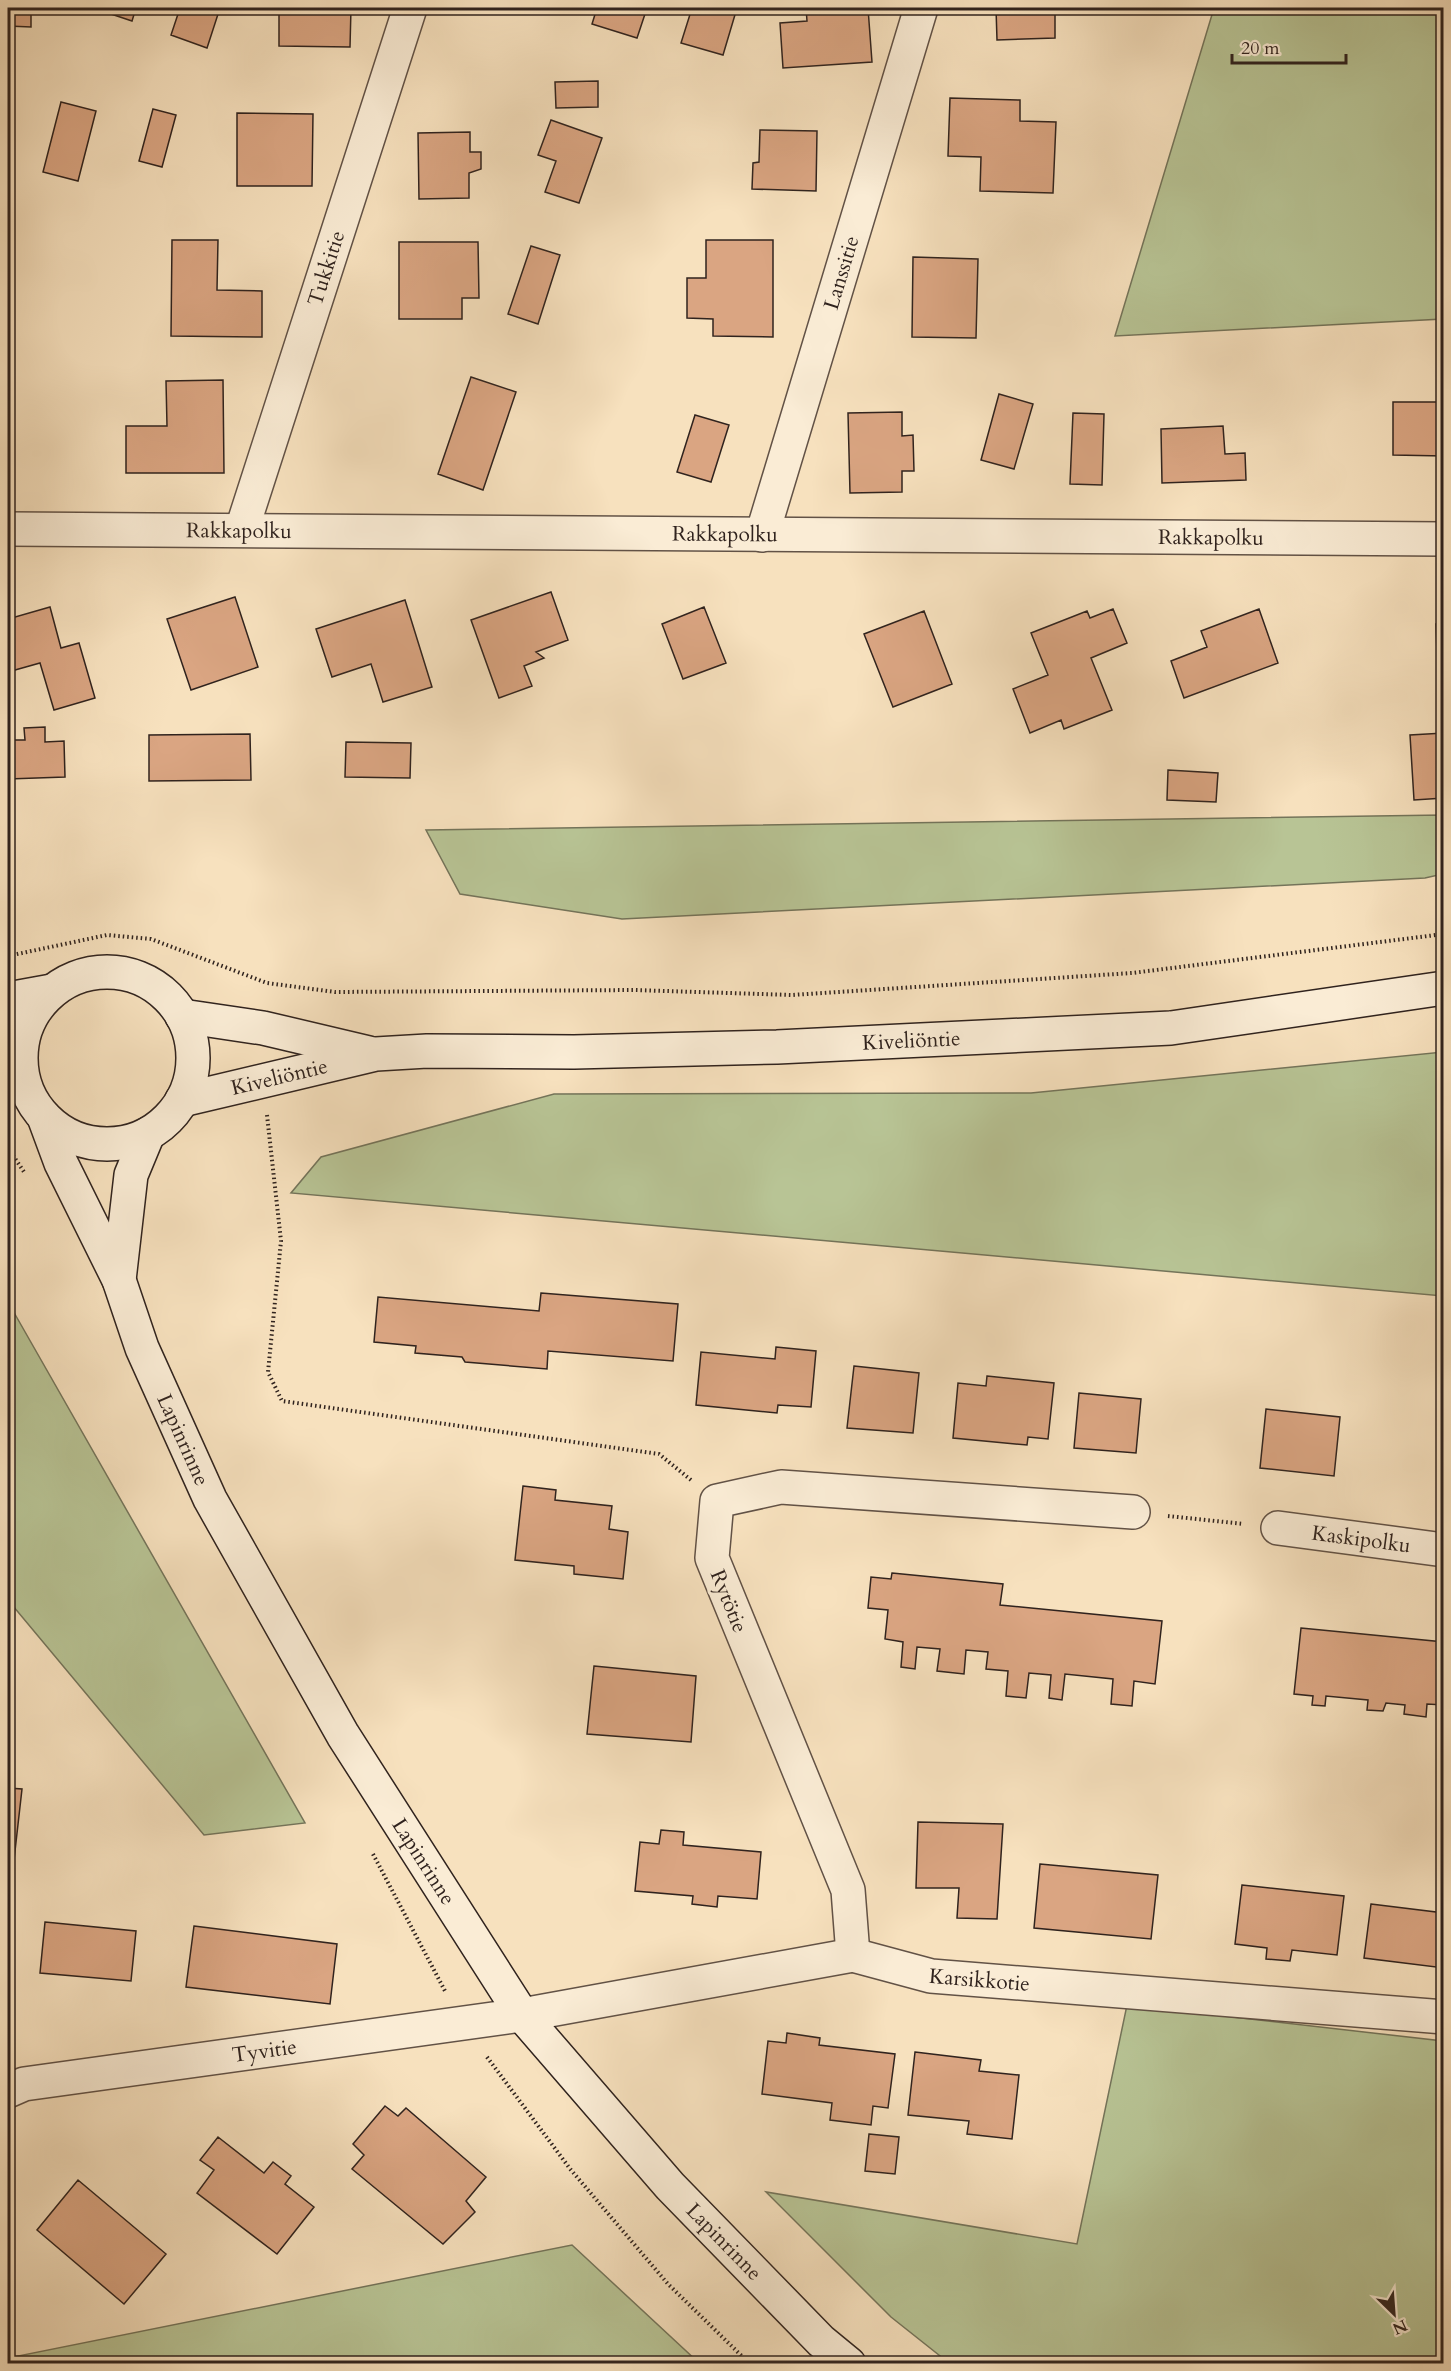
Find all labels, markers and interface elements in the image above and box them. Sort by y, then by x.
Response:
scale bar [1232,27,1346,65]
text: 20 m [1241,36,1280,61]
street label: Tukkitie [301,227,352,310]
street label: Lanssitie [817,232,866,313]
street label: Rakkapolku [186,516,292,546]
street label: Rakkapolku [672,520,778,549]
street label: Rakkapolku [1158,523,1264,553]
street label: Kiveliöntie [862,1024,961,1058]
street label: Kiveliöntie [228,1052,331,1103]
street label: Lapinrinne [150,1389,216,1490]
street label: Kaskipolku [1310,1519,1412,1560]
street label: Rytötie [703,1565,754,1637]
street label: Lapinrinne [385,1813,462,1911]
street label: Karsikkotie [928,1962,1031,1999]
street label: Tyvitie [230,2032,299,2070]
street label: Lapinrinne [679,2197,768,2287]
north arrow [1364,2284,1424,2344]
text: N [1389,2314,1411,2340]

